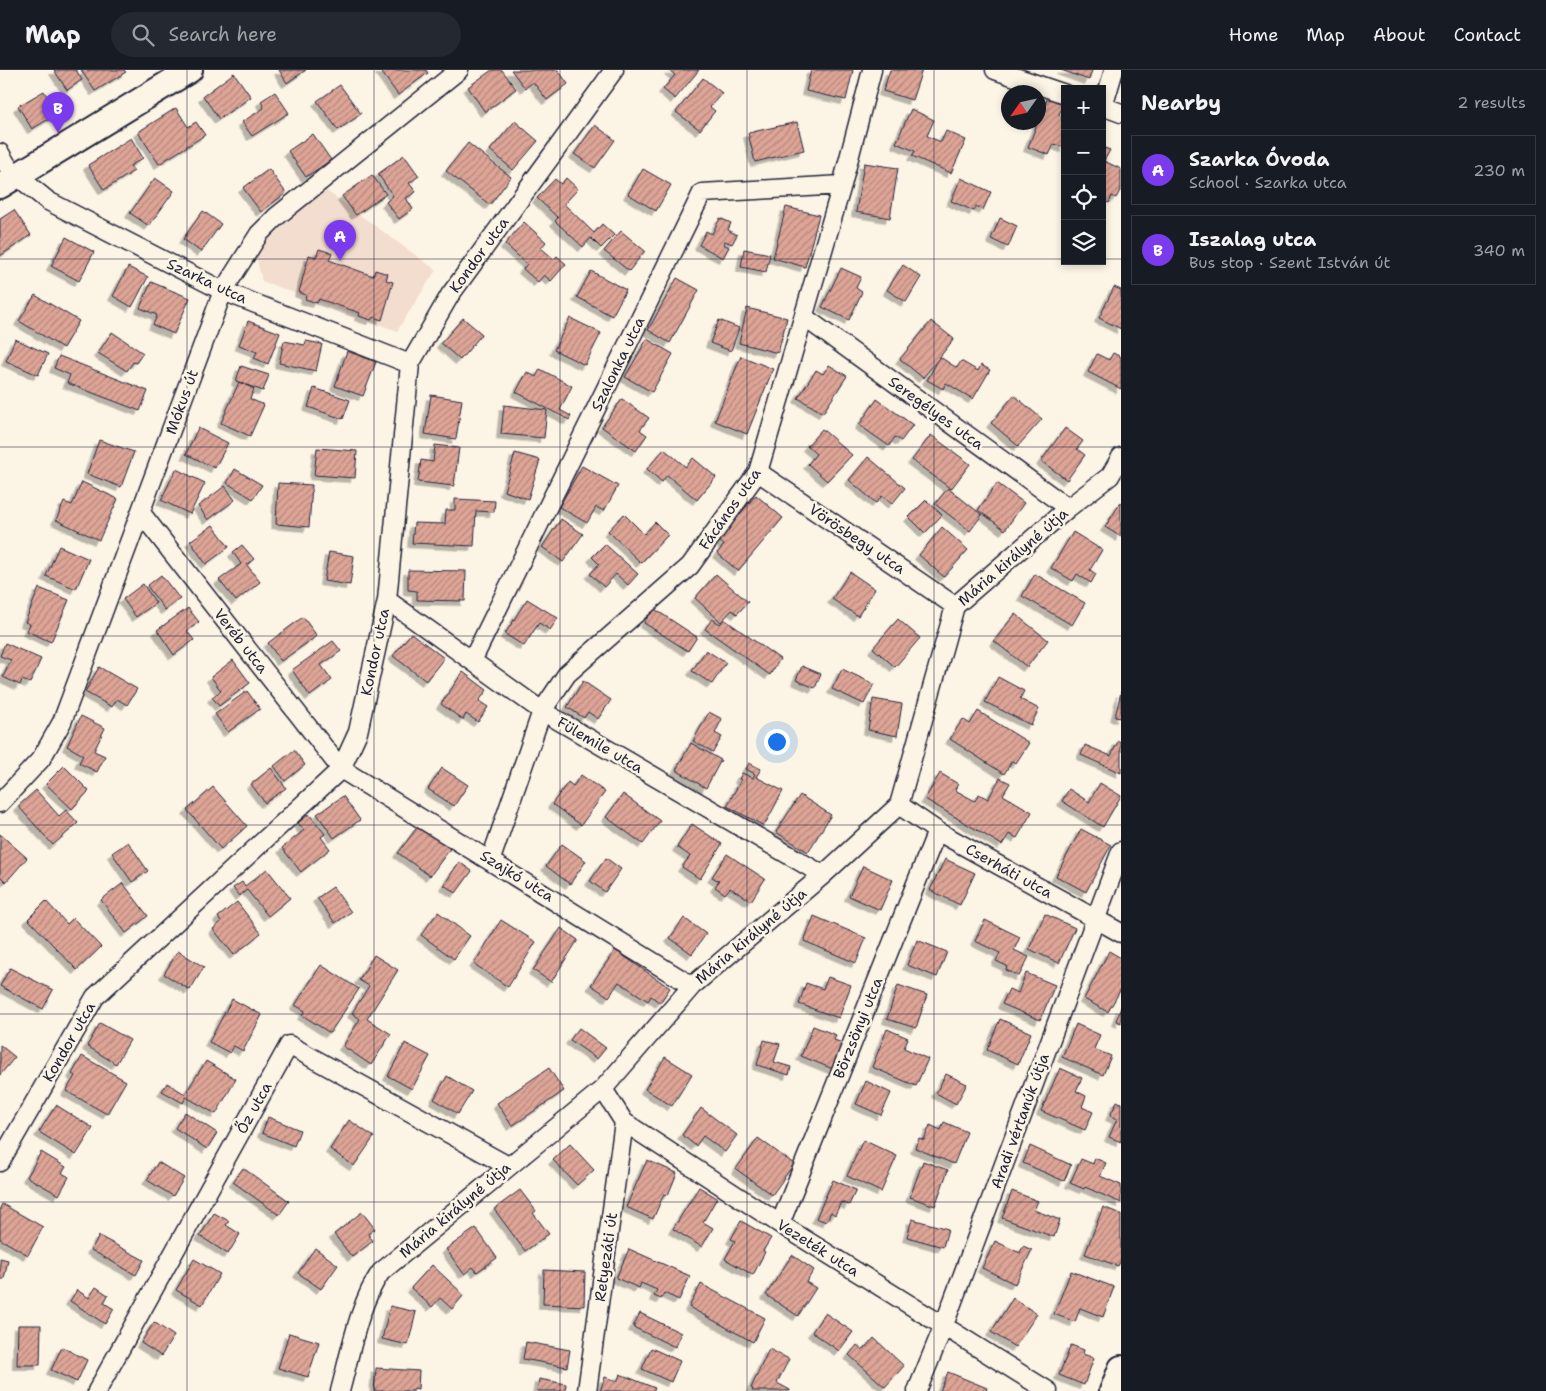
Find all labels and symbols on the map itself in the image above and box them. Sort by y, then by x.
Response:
north arrow [1001,85,1046,130]
pin: B [42,92,74,133]
street label: Kondor utca [445,213,514,297]
pin: A [324,220,356,261]
street label: Szarka utca [164,254,251,309]
street label: Szalonka utca [587,313,650,414]
street label: Mókus út [161,367,203,437]
street label: Seregélyes utca [884,372,988,455]
street label: Fácános utca [694,464,766,554]
street label: Vörösbegy utca [805,499,910,579]
street label: Mária királyné útja [954,503,1073,610]
street label: Veréb utca [209,604,273,678]
street label: Kondor utca [356,606,394,698]
street label: Fülemile utca [553,712,647,778]
your location [764,729,790,755]
street label: Cserháti utca [962,839,1056,903]
street label: Szajkó utca [476,845,558,907]
street label: Mária királyné útja [691,883,811,989]
street label: Börzsönyi utca [829,974,888,1082]
street label: Kondor utca [38,998,100,1086]
street label: Aradi vértanúk útja [986,1050,1054,1191]
street label: Őz utca [231,1078,277,1137]
street label: Mária királyné útja [395,1157,515,1263]
street label: Retyezáti út [590,1211,622,1303]
street label: Vezeték utca [773,1215,864,1282]

